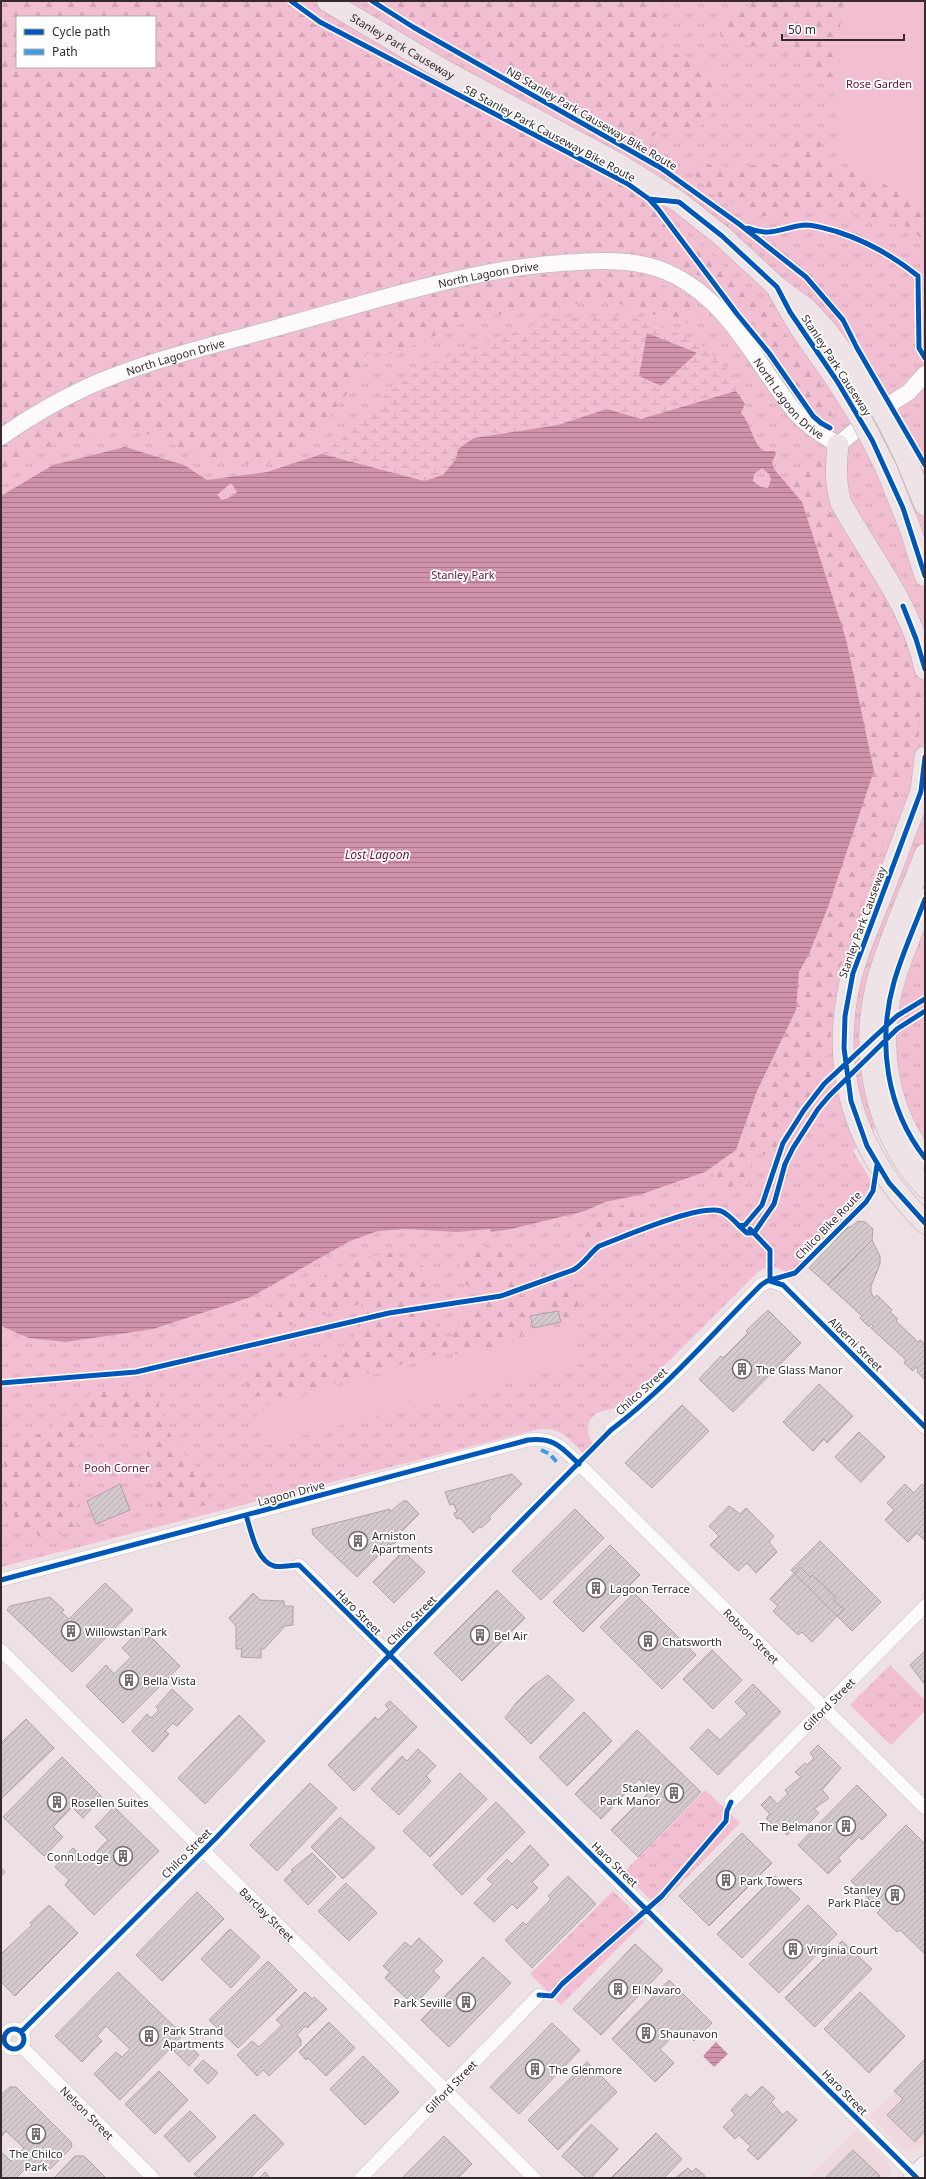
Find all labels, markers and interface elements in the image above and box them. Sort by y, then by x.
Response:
street label: Stanley Park Causeway [348,9,458,82]
legend [16,16,156,68]
scale bar [782,16,904,42]
text: 50 m [788,21,816,38]
text: Cycle path [52,23,110,40]
text: Path [52,43,78,60]
street label: NB Stanley Park Causeway Bike Route [504,63,680,173]
park label: Rose Garden [846,76,912,91]
street label: SB Stanley Park Causeway Bike Route [462,81,638,185]
street label: North Lagoon Drive [436,258,539,291]
street label: Stanley Park Causeway [799,311,876,419]
street label: North Lagoon Drive [124,335,226,378]
street label: North Lagoon Drive [751,354,827,442]
park label: Stanley Park [431,567,495,582]
water label: Lost Lagoon [345,846,409,863]
street label: Stanley Park Causeway [835,864,889,980]
street label: Chilco Bike Route [791,1188,865,1262]
street label: Alberni Street [826,1314,886,1374]
building icon: The Glass Manor [731,1358,753,1380]
place label: The Glass Manor [756,1362,843,1377]
street label: Chilco Street [612,1364,670,1418]
park label: Pooh Corner [84,1460,150,1475]
street label: Lagoon Drive [256,1477,326,1509]
place label: Arniston Apartments [372,1528,433,1556]
building icon: Arniston Apartments [347,1530,369,1552]
building icon: Lagoon Terrace [585,1577,607,1599]
place label: Lagoon Terrace [610,1581,690,1596]
street label: Haro Street [333,1586,385,1638]
street label: Chilco Street [383,1592,439,1648]
street label: Robson Street [721,1605,783,1667]
building icon: Willowstan Park [60,1620,82,1642]
place label: Willowstan Park [85,1624,167,1639]
building icon: Bel Air [469,1624,491,1646]
place label: Bel Air [494,1628,528,1643]
building icon: Chatsworth [637,1630,659,1652]
place label: Chatsworth [662,1634,722,1649]
building icon: Bella Vista [118,1669,140,1691]
place label: Bella Vista [143,1673,196,1688]
street label: Gilford Street [799,1674,858,1734]
place label: Stanley Park Manor [600,1780,660,1808]
building icon: Stanley Park Manor [663,1782,685,1804]
building icon: Rosellen Suites [46,1791,68,1813]
place label: Rosellen Suites [71,1795,149,1810]
building icon: The Belmanor [835,1815,857,1837]
place label: The Belmanor [759,1819,832,1834]
street label: Chilco Street [158,1825,214,1881]
street label: Haro Street [589,1838,641,1890]
building icon: Conn Lodge [112,1845,134,1867]
place label: Conn Lodge [47,1849,109,1864]
building icon: Park Towers [715,1869,737,1891]
place label: Park Towers [740,1873,803,1888]
place label: Stanley Park Place [828,1882,881,1910]
street label: Barclay Street [237,1884,298,1944]
building icon: Stanley Park Place [884,1884,906,1906]
building icon: Virginia Court [782,1938,804,1960]
place label: Virginia Court [807,1942,878,1957]
building icon: El Navaro [607,1978,629,2000]
place label: El Navaro [632,1982,681,1997]
building icon: Park Seville [455,1991,477,2013]
place label: Park Seville [394,1995,452,2010]
building icon: Shaunavon [635,2022,657,2044]
place label: Park Strand Apartments [163,2023,224,2051]
building icon: Park Strand Apartments [138,2025,160,2047]
place label: Shaunavon [660,2026,718,2041]
street label: Gilford Street [421,2056,480,2116]
building icon: The Glenmore [524,2058,546,2080]
place label: The Glenmore [549,2062,622,2077]
street label: Haro Street [819,2066,871,2118]
street label: Nelson Street [57,2082,117,2142]
building icon: The Chilco Park [25,2123,47,2145]
place label: The Chilco Park [9,2146,63,2174]

